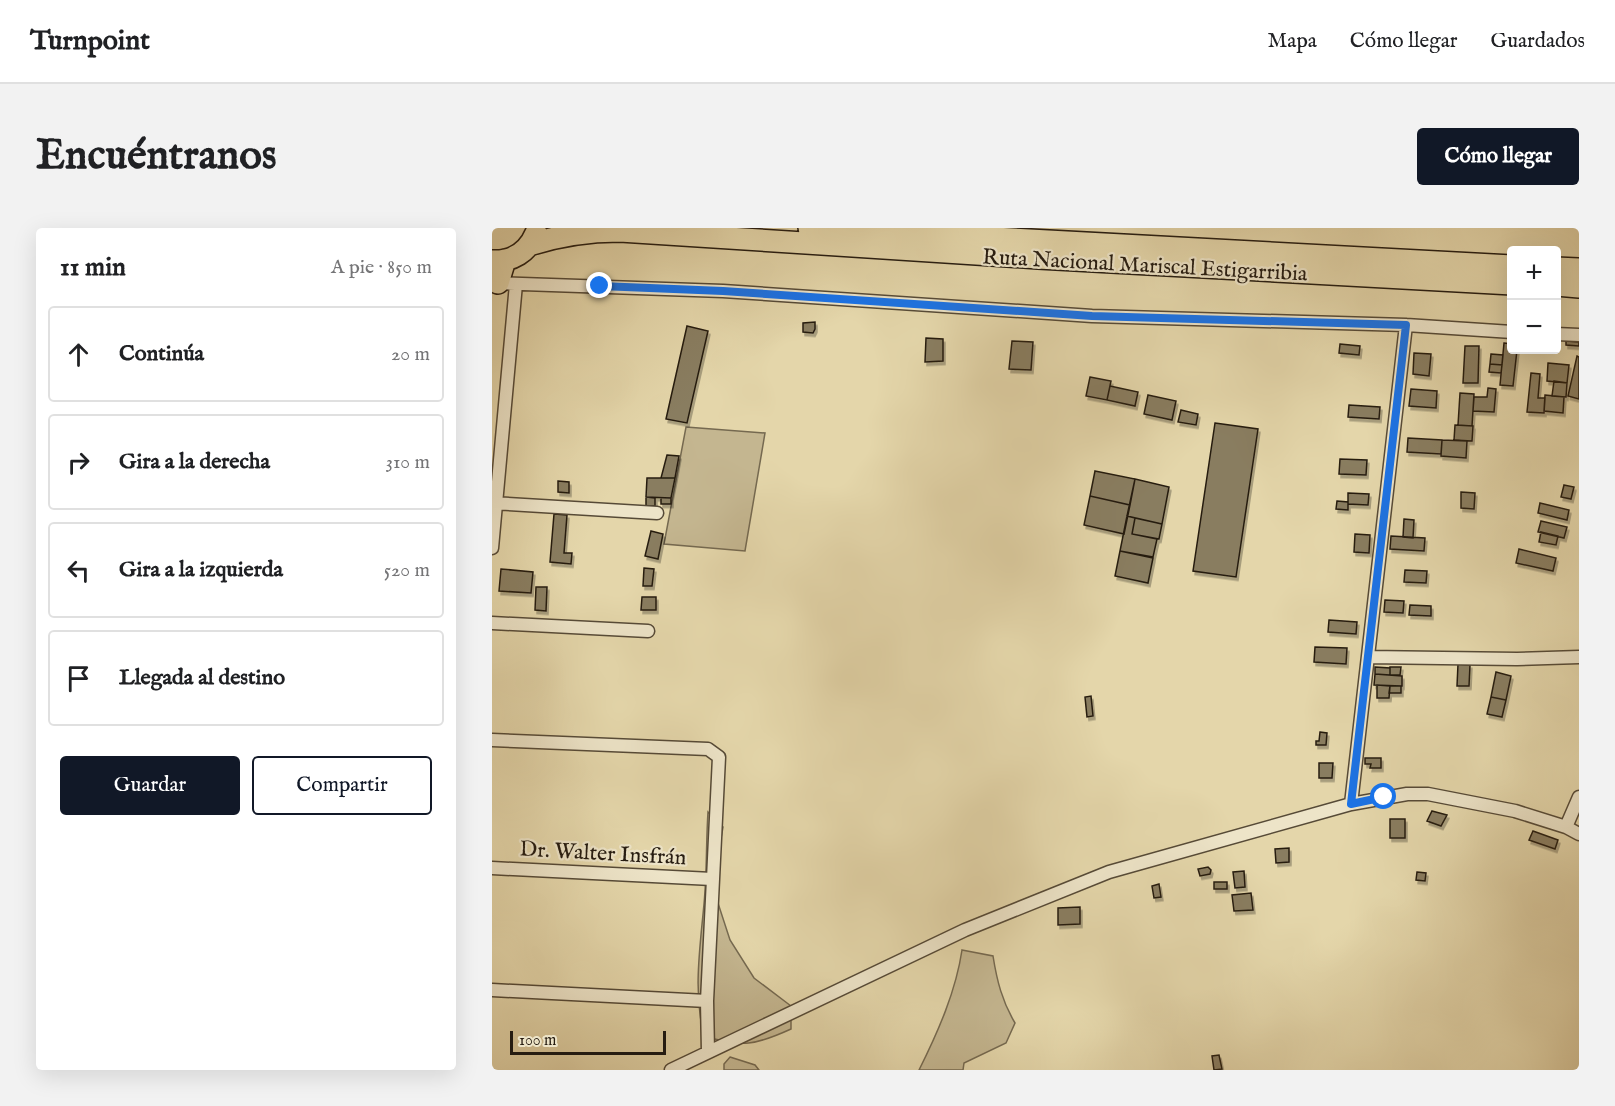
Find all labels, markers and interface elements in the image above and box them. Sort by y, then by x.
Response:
text: Turnpoint [30,24,150,59]
text: Mapa [1268,28,1317,55]
text: Cómo llegar [1350,28,1457,55]
text: Guardados [1490,28,1585,55]
button: Cómo llegar [1417,128,1579,185]
text: Encuéntranos [36,130,277,183]
street label: Ruta Nacional Mariscal Estigarribia [982,244,1309,289]
map controls [1507,246,1561,354]
button: + [1507,246,1561,300]
text: 11 min [60,251,126,284]
text: A pie · 850 m [331,255,432,280]
route end [586,272,612,298]
button: − [1507,300,1561,354]
icon: ahead [62,338,95,371]
text: Continúa [119,340,204,368]
text: 20 m [391,342,430,367]
icon: right [62,446,95,479]
text: Gira a la derecha [119,448,270,476]
text: 310 m [386,450,430,475]
icon: left [62,554,95,587]
text: Gira a la izquierda [119,556,283,584]
text: 520 m [384,558,430,583]
icon: arrive [62,662,95,695]
text: Llegada al destino [119,664,285,692]
button: Guardar [60,756,240,815]
button: Compartir [252,756,432,815]
route start [1370,783,1396,809]
street label: Dr. Walter Insfrán [519,836,687,872]
scale bar [510,1028,666,1056]
text: 100 m [519,1031,556,1051]

